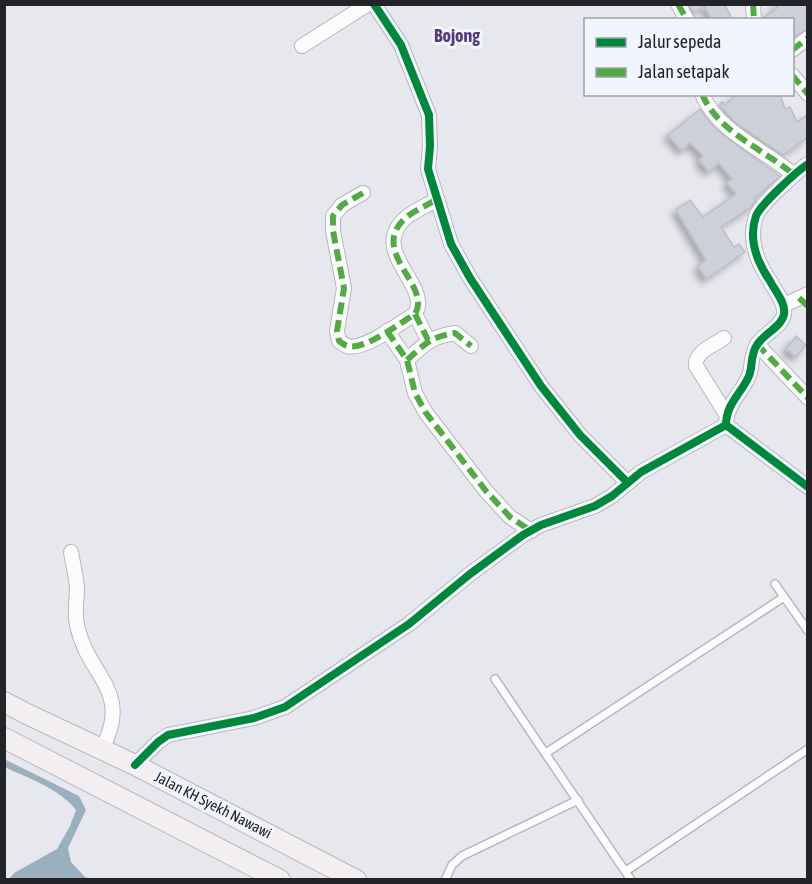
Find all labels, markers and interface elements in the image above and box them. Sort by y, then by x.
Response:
legend [584,18,794,96]
district label: Bojong [434,25,480,46]
text: Jalur sepeda [638,31,721,52]
text: Jalan setapak [638,61,729,82]
street label: Jalan KH Syekh Nawawi [152,768,275,841]

